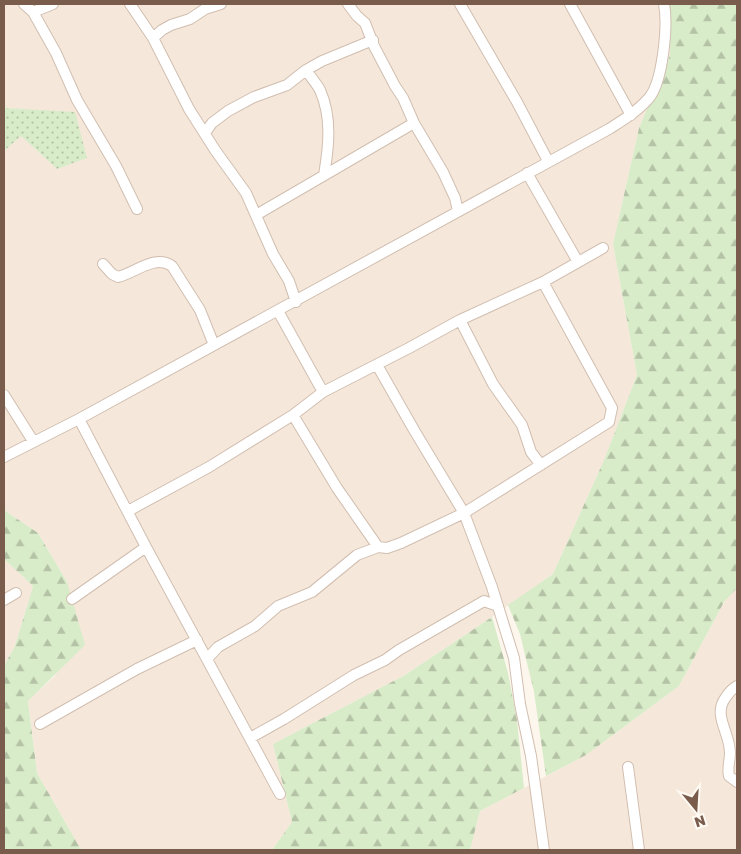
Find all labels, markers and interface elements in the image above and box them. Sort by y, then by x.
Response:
north arrow [671,784,721,834]
text: N [692,812,708,832]

